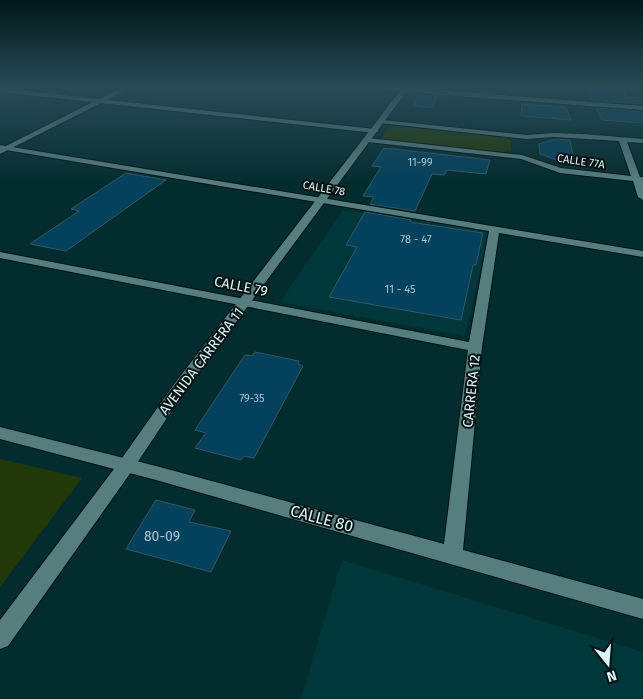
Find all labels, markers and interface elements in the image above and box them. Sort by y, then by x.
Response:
street label: CALLE 77A [556,152,606,171]
house number: 11-99 [407,156,433,169]
street label: CALLE 78 [302,178,346,199]
house number: 78 - 47 [400,233,432,246]
street label: CALLE 79 [213,273,269,300]
house number: 11 - 45 [385,283,416,296]
street label: AVENIDA CARRERA 11 [156,304,247,418]
street label: CARRERA 12 [459,354,484,428]
house number: 79-35 [239,392,265,405]
street label: CALLE 80 [288,501,356,536]
house number: 80-09 [144,528,180,545]
north arrow [583,639,633,689]
text: N [605,666,619,685]

